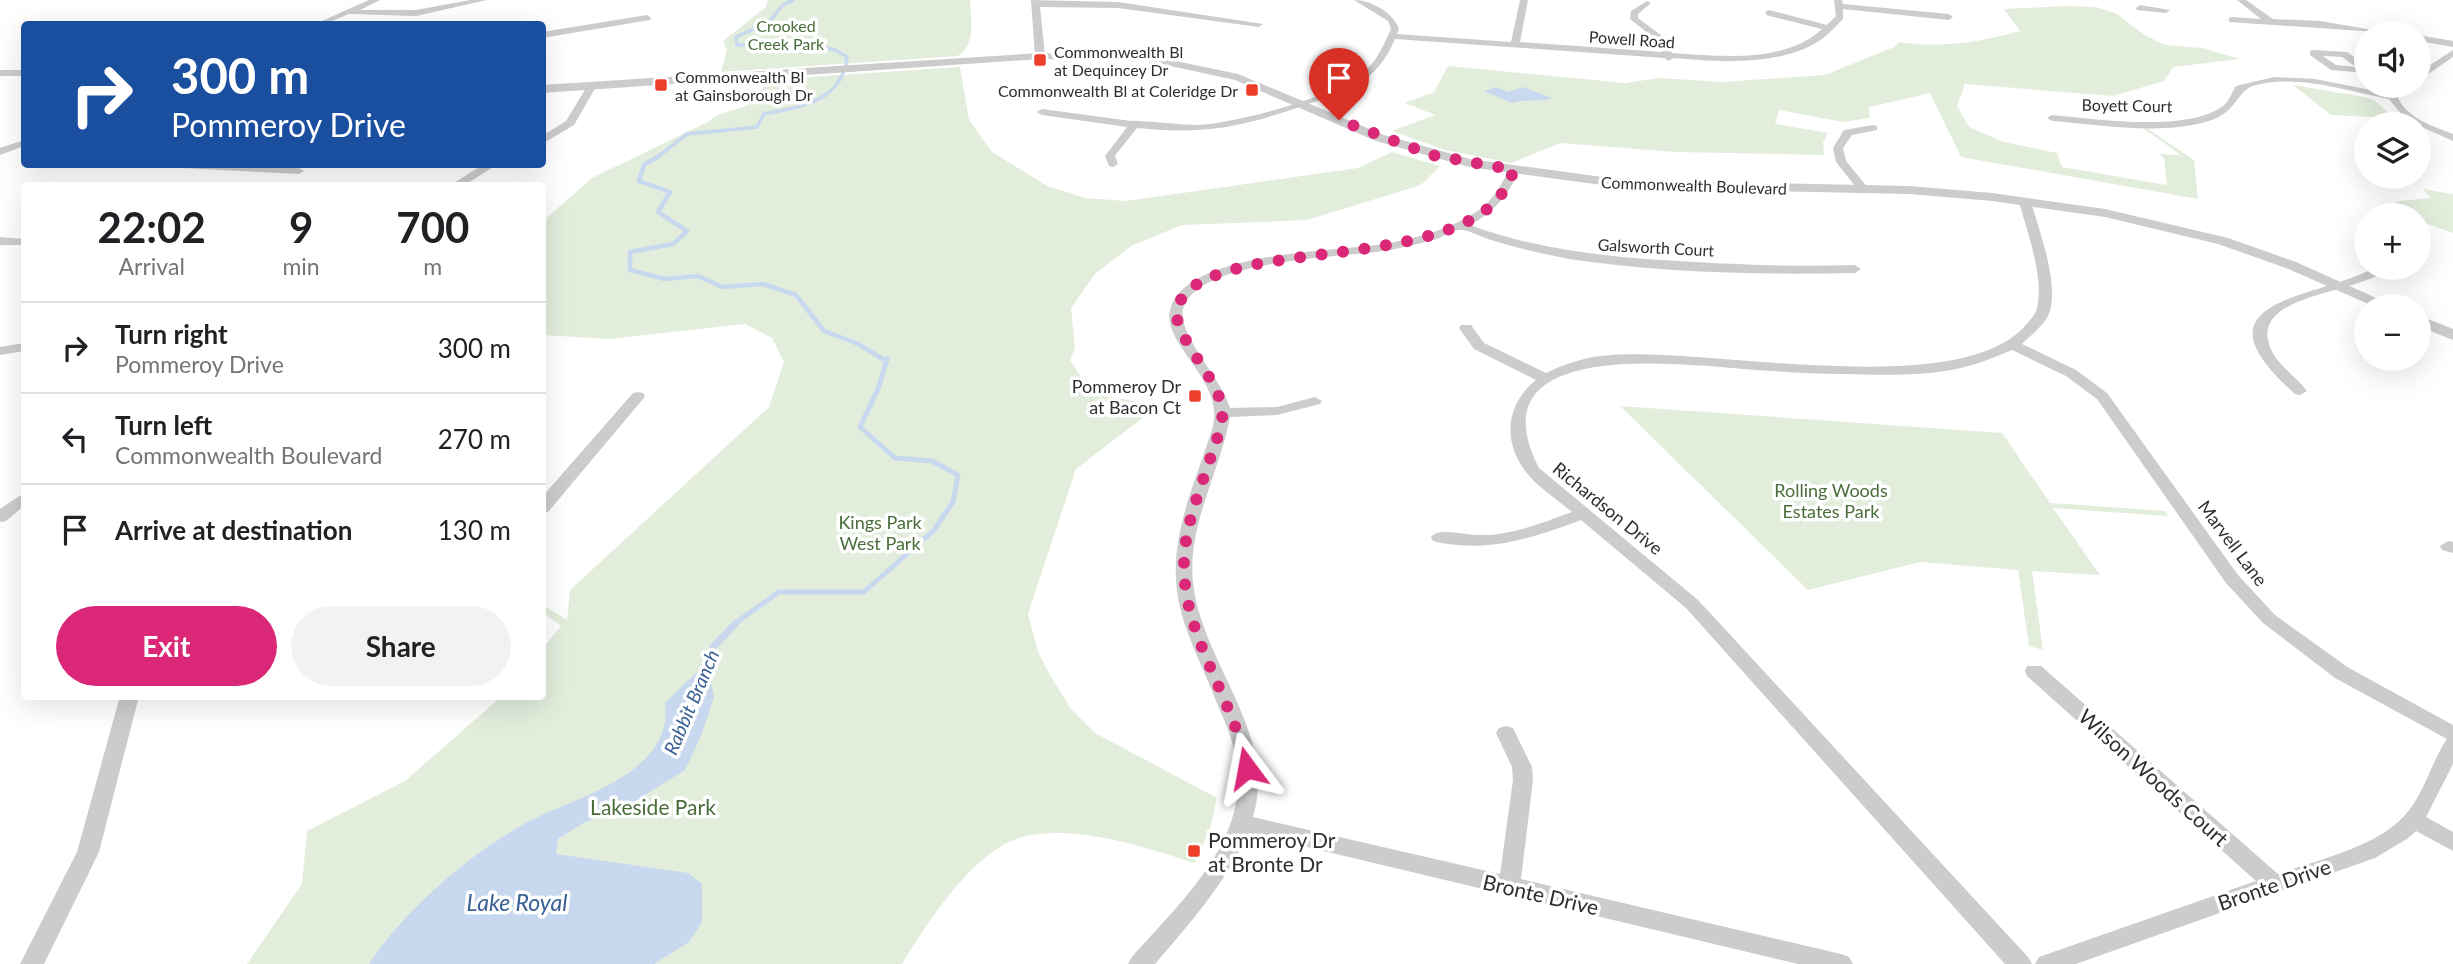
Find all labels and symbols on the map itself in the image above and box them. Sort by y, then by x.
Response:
park label: Crooked Creek Park [748,16,825,53]
street label: Powell Road [1588,27,1676,51]
place label: Commonwealth Bl at Dequincey Dr [1054,42,1183,79]
pin [1309,48,1369,120]
marker: Commonwealth Bl at Dequincey Dr [1032,52,1048,68]
place label: Commonwealth Bl at Gainsborough Dr [675,67,813,104]
marker: Commonwealth Bl at Gainsborough Dr [653,77,669,93]
place label: Commonwealth Bl at Coleridge Dr [998,81,1238,100]
marker: Commonwealth Bl at Coleridge Dr [1244,82,1260,98]
street label: Boyett Court [2082,95,2173,115]
street label: Commonwealth Boulevard [1601,172,1787,198]
street label: Galsworth Court [1597,234,1715,260]
place label: Pommeroy Dr at Bacon Ct [1072,375,1182,418]
marker: Pommeroy Dr at Bacon Ct [1187,388,1203,404]
street label: Richardson Drive [1549,457,1667,559]
park label: Rolling Woods Estates Park [1774,479,1888,522]
street label: Marvell Lane [2194,496,2272,590]
park label: Kings Park West Park [838,511,922,554]
water label: Rabbit Branch [659,646,723,758]
street label: Wilson Woods Court [2074,703,2234,851]
position arrow [1210,731,1284,805]
park label: Lakeside Park [590,794,716,819]
place label: Pommeroy Dr at Bronte Dr [1208,827,1336,876]
marker: Pommeroy Dr at Bronte Dr [1186,843,1202,859]
street label: Bronte Drive [2214,853,2334,915]
street label: Bronte Drive [1481,869,1601,919]
water label: Lake Royal [467,888,567,916]

